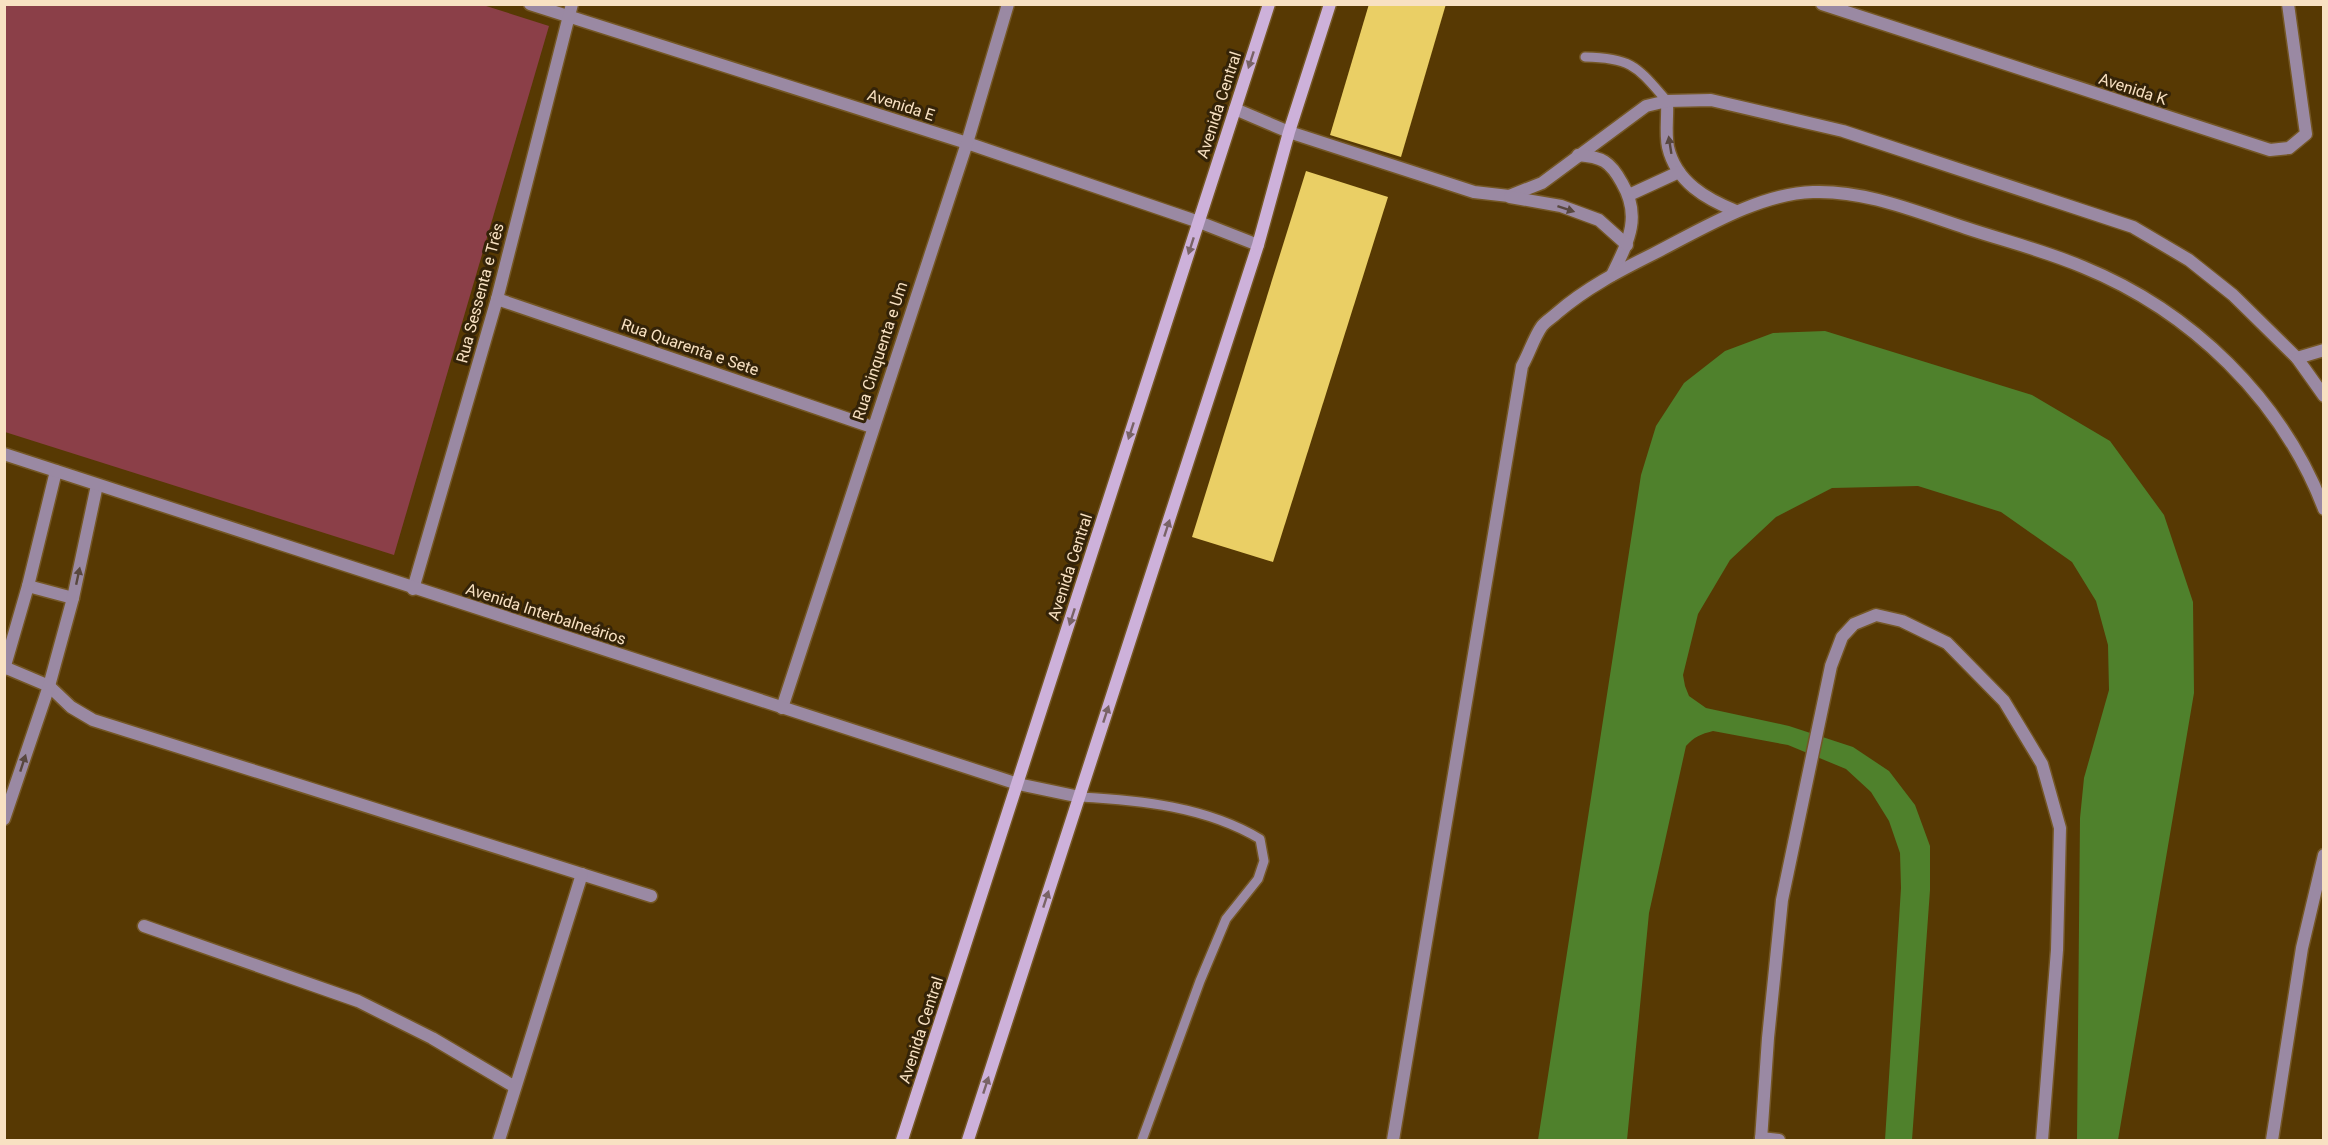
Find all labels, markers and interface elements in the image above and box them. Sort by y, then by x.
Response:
street label: Avenida Central [1193,49,1245,161]
one-way arrow [1246,51,1255,69]
street label: Avenida K [2096,69,2170,109]
street label: Avenida E [865,85,937,125]
one-way arrow [1665,135,1674,154]
one-way arrow [1557,205,1575,214]
street label: Rua Sessenta e Três [452,221,508,365]
one-way arrow [1186,237,1196,255]
street label: Rua Cinquenta e Um [849,279,911,423]
street label: Rua Quarenta e Sete [619,314,761,380]
one-way arrow [1126,422,1136,440]
street label: Avenida Central [1044,511,1096,623]
one-way arrow [1162,519,1172,537]
one-way arrow [74,566,83,585]
street label: Avenida Interbalneários [464,579,628,649]
one-way arrow [1066,608,1076,626]
one-way arrow [1102,705,1112,723]
one-way arrow [19,754,28,772]
one-way arrow [1042,890,1051,908]
street label: Avenida Central [895,974,947,1086]
one-way arrow [982,1076,991,1094]

